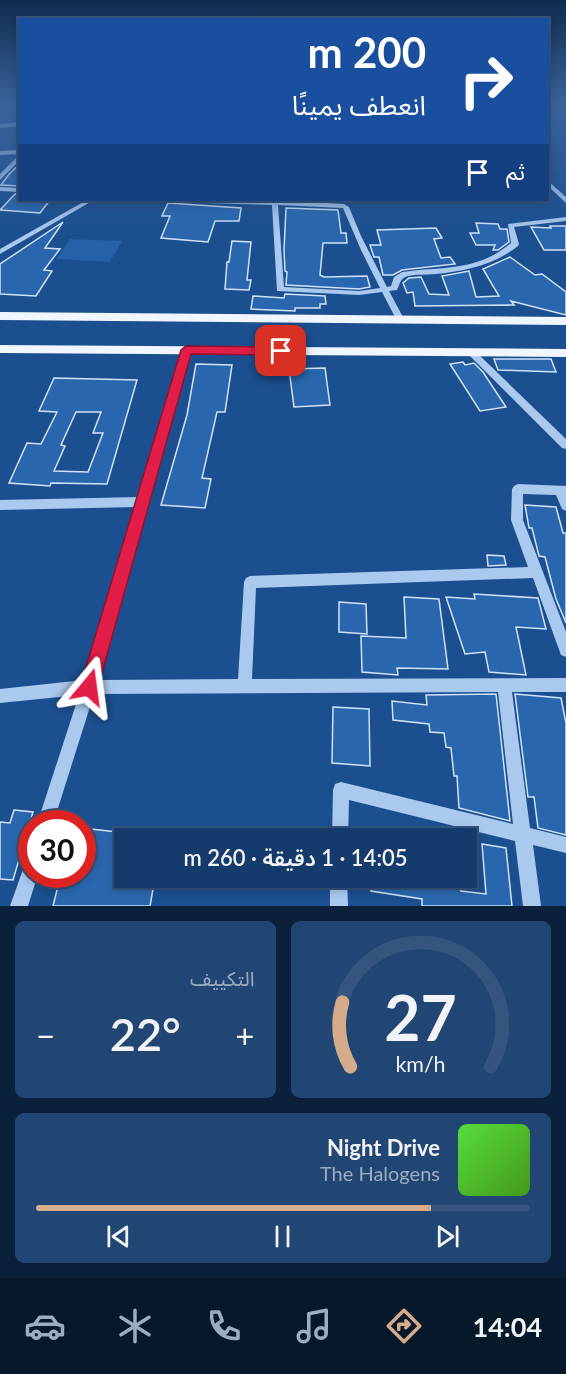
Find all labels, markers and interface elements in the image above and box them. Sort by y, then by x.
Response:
text: 200 m [308,27,426,77]
icon: right [447,42,525,120]
text: انعطف يمينًا [292,88,426,121]
icon: arrive [461,156,494,189]
text: ثم [506,158,525,185]
pin [255,325,306,376]
icon: arrive [264,334,297,367]
position arrow [57,655,121,719]
speed limit sign: 30 [18,810,96,888]
text: 14:05 · 1 دقيقة · 260 m [184,844,408,871]
text: التكييف [190,966,255,990]
text: 27 [385,979,457,1054]
text: 22° [110,1007,181,1061]
text: − [36,1015,55,1055]
text: + [235,1015,254,1055]
text: km/h [396,1051,446,1077]
text: Night Drive [327,1134,440,1161]
text: The Halogens [320,1161,440,1185]
icon: previous [102,1220,135,1253]
icon: pause [266,1220,299,1253]
icon: next [431,1220,464,1253]
icon: car [24,1305,66,1347]
icon: climate [114,1305,156,1347]
icon: phone [203,1305,245,1347]
icon: music [293,1305,335,1347]
icon: directions [383,1305,425,1347]
text: 14:04 [473,1310,542,1343]

